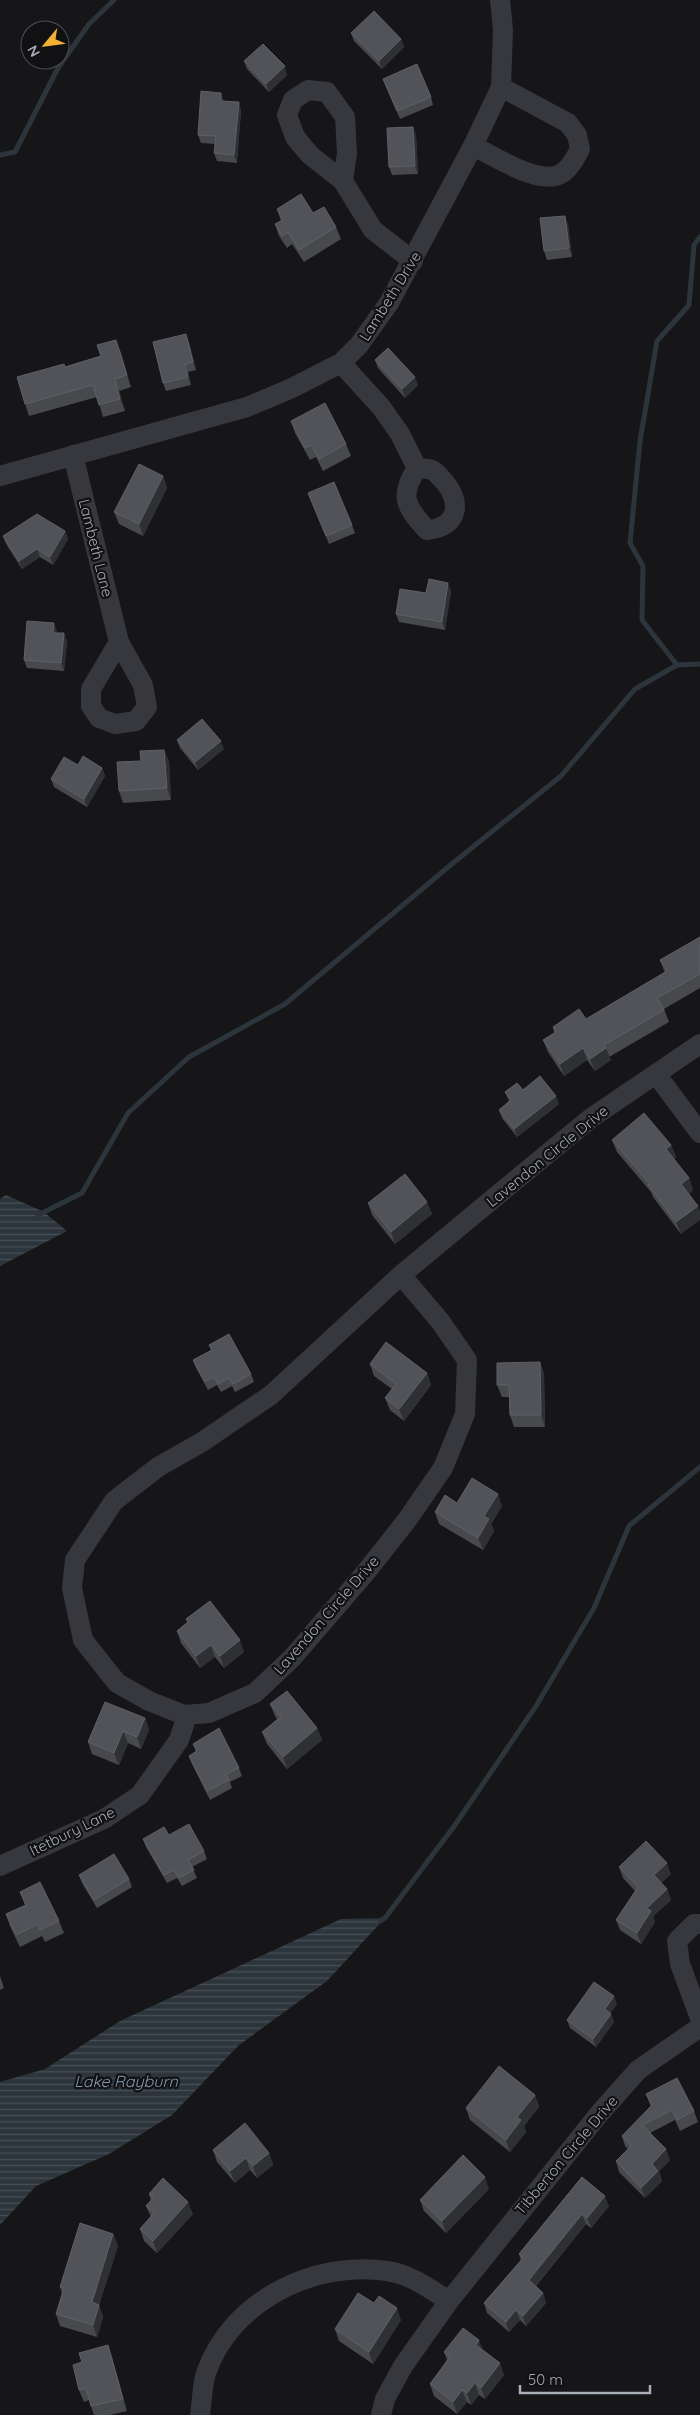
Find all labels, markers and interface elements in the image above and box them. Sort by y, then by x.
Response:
north arrow [20,20,70,70]
text: N [23,42,44,60]
street label: Lambeth Drive [355,248,425,344]
street label: Lambeth Lane [75,497,117,599]
street label: Lavendon Circle Drive [482,1101,612,1211]
street label: Lavendon Circle Drive [269,1552,383,1678]
street label: Itetbury Lane [26,1802,118,1860]
water label: Lake Rayburn [74,2071,179,2091]
street label: Tibberton Circle Drive [511,2092,621,2218]
scale bar [520,2362,650,2394]
text: 50 m [528,2370,563,2389]

